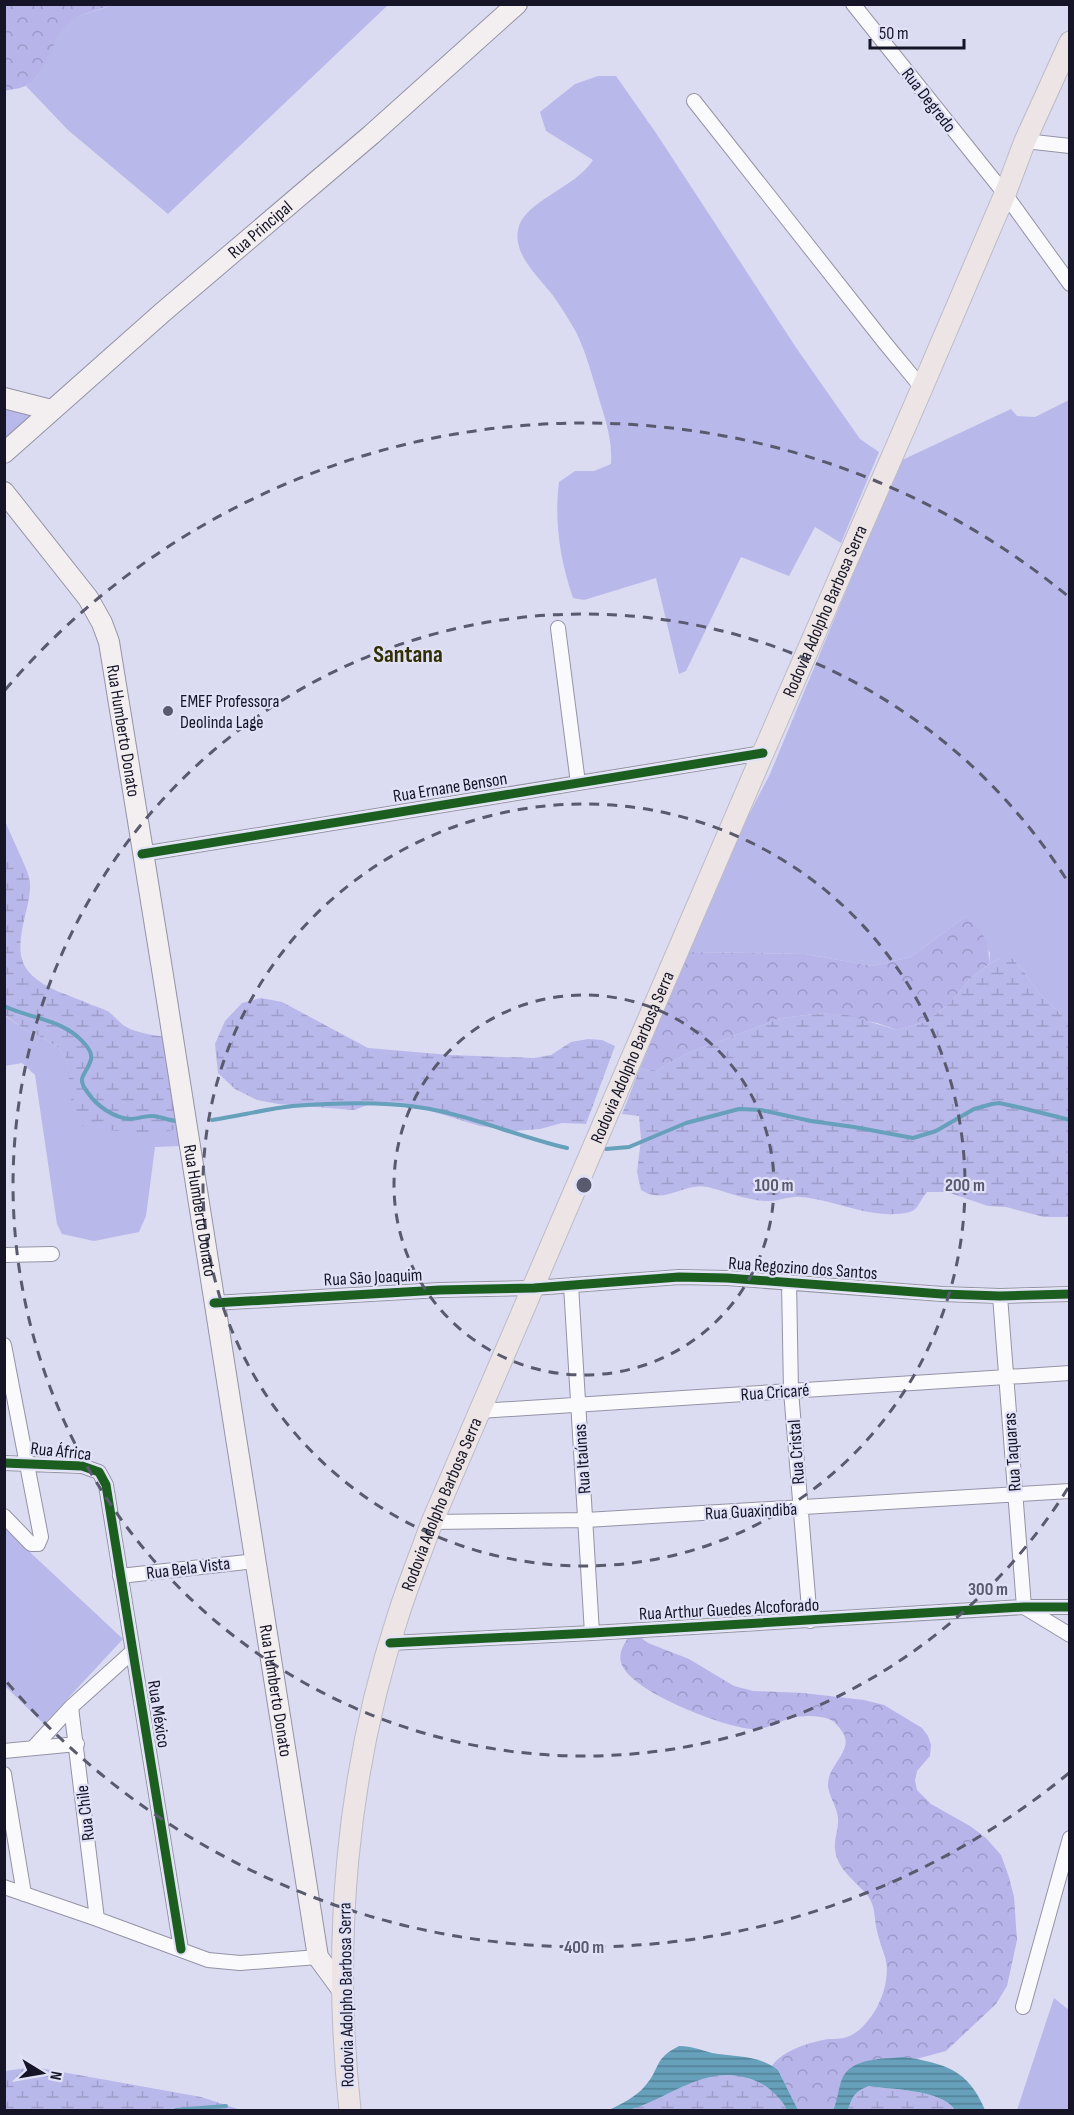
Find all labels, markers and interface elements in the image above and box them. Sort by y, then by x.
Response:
scale bar [870,12,964,50]
text: 50 m [879,23,909,44]
street label: Rua Degredo [897,64,960,137]
street label: Rua Principal [224,197,297,263]
street label: Rodovia Adolpho Barbosa Serra [779,522,872,700]
district label: Santana [373,640,443,669]
street label: Rua Humberto Donato [102,663,144,798]
place label: EMEF Professora Deolinda Lage [180,691,279,733]
marker: EMEF Professora Deolinda Lage [161,704,175,718]
street label: Rua Ernane Benson [392,768,509,807]
street label: Rodovia Adolpho Barbosa Serra [586,968,679,1147]
street label: Rua Humberto Donato [179,1143,220,1278]
centre of rings [574,1175,594,1195]
text: 100 m [755,1175,794,1196]
text: 200 m [945,1175,985,1196]
street label: Rua Regozino dos Santos [728,1253,878,1284]
street label: Rua São Joaquim [323,1264,423,1291]
street label: Rua Cricaré [740,1380,810,1405]
street label: Rua Taquaras [999,1412,1026,1492]
street label: Rodovia Adolpho Barbosa Serra [397,1415,487,1594]
street label: Rua Cristal [784,1419,809,1485]
street label: Rua Itaúnas [570,1423,595,1495]
street label: Rua África [30,1438,92,1465]
street label: Rua Guaxindiba [704,1499,798,1524]
street label: Rua Bela Vista [145,1553,231,1584]
text: 300 m [968,1579,1008,1600]
street label: Rua Arthur Guedes Alcoforado [638,1594,820,1625]
street label: Rua Humberto Donato [255,1623,296,1758]
street label: Rua México [143,1679,174,1749]
street label: Rua Chile [72,1784,99,1842]
street label: Rodovia Adolpho Barbosa Serra [334,1902,359,2088]
text: 400 m [564,1937,604,1958]
north arrow [12,2043,72,2103]
text: N [45,2070,65,2082]

